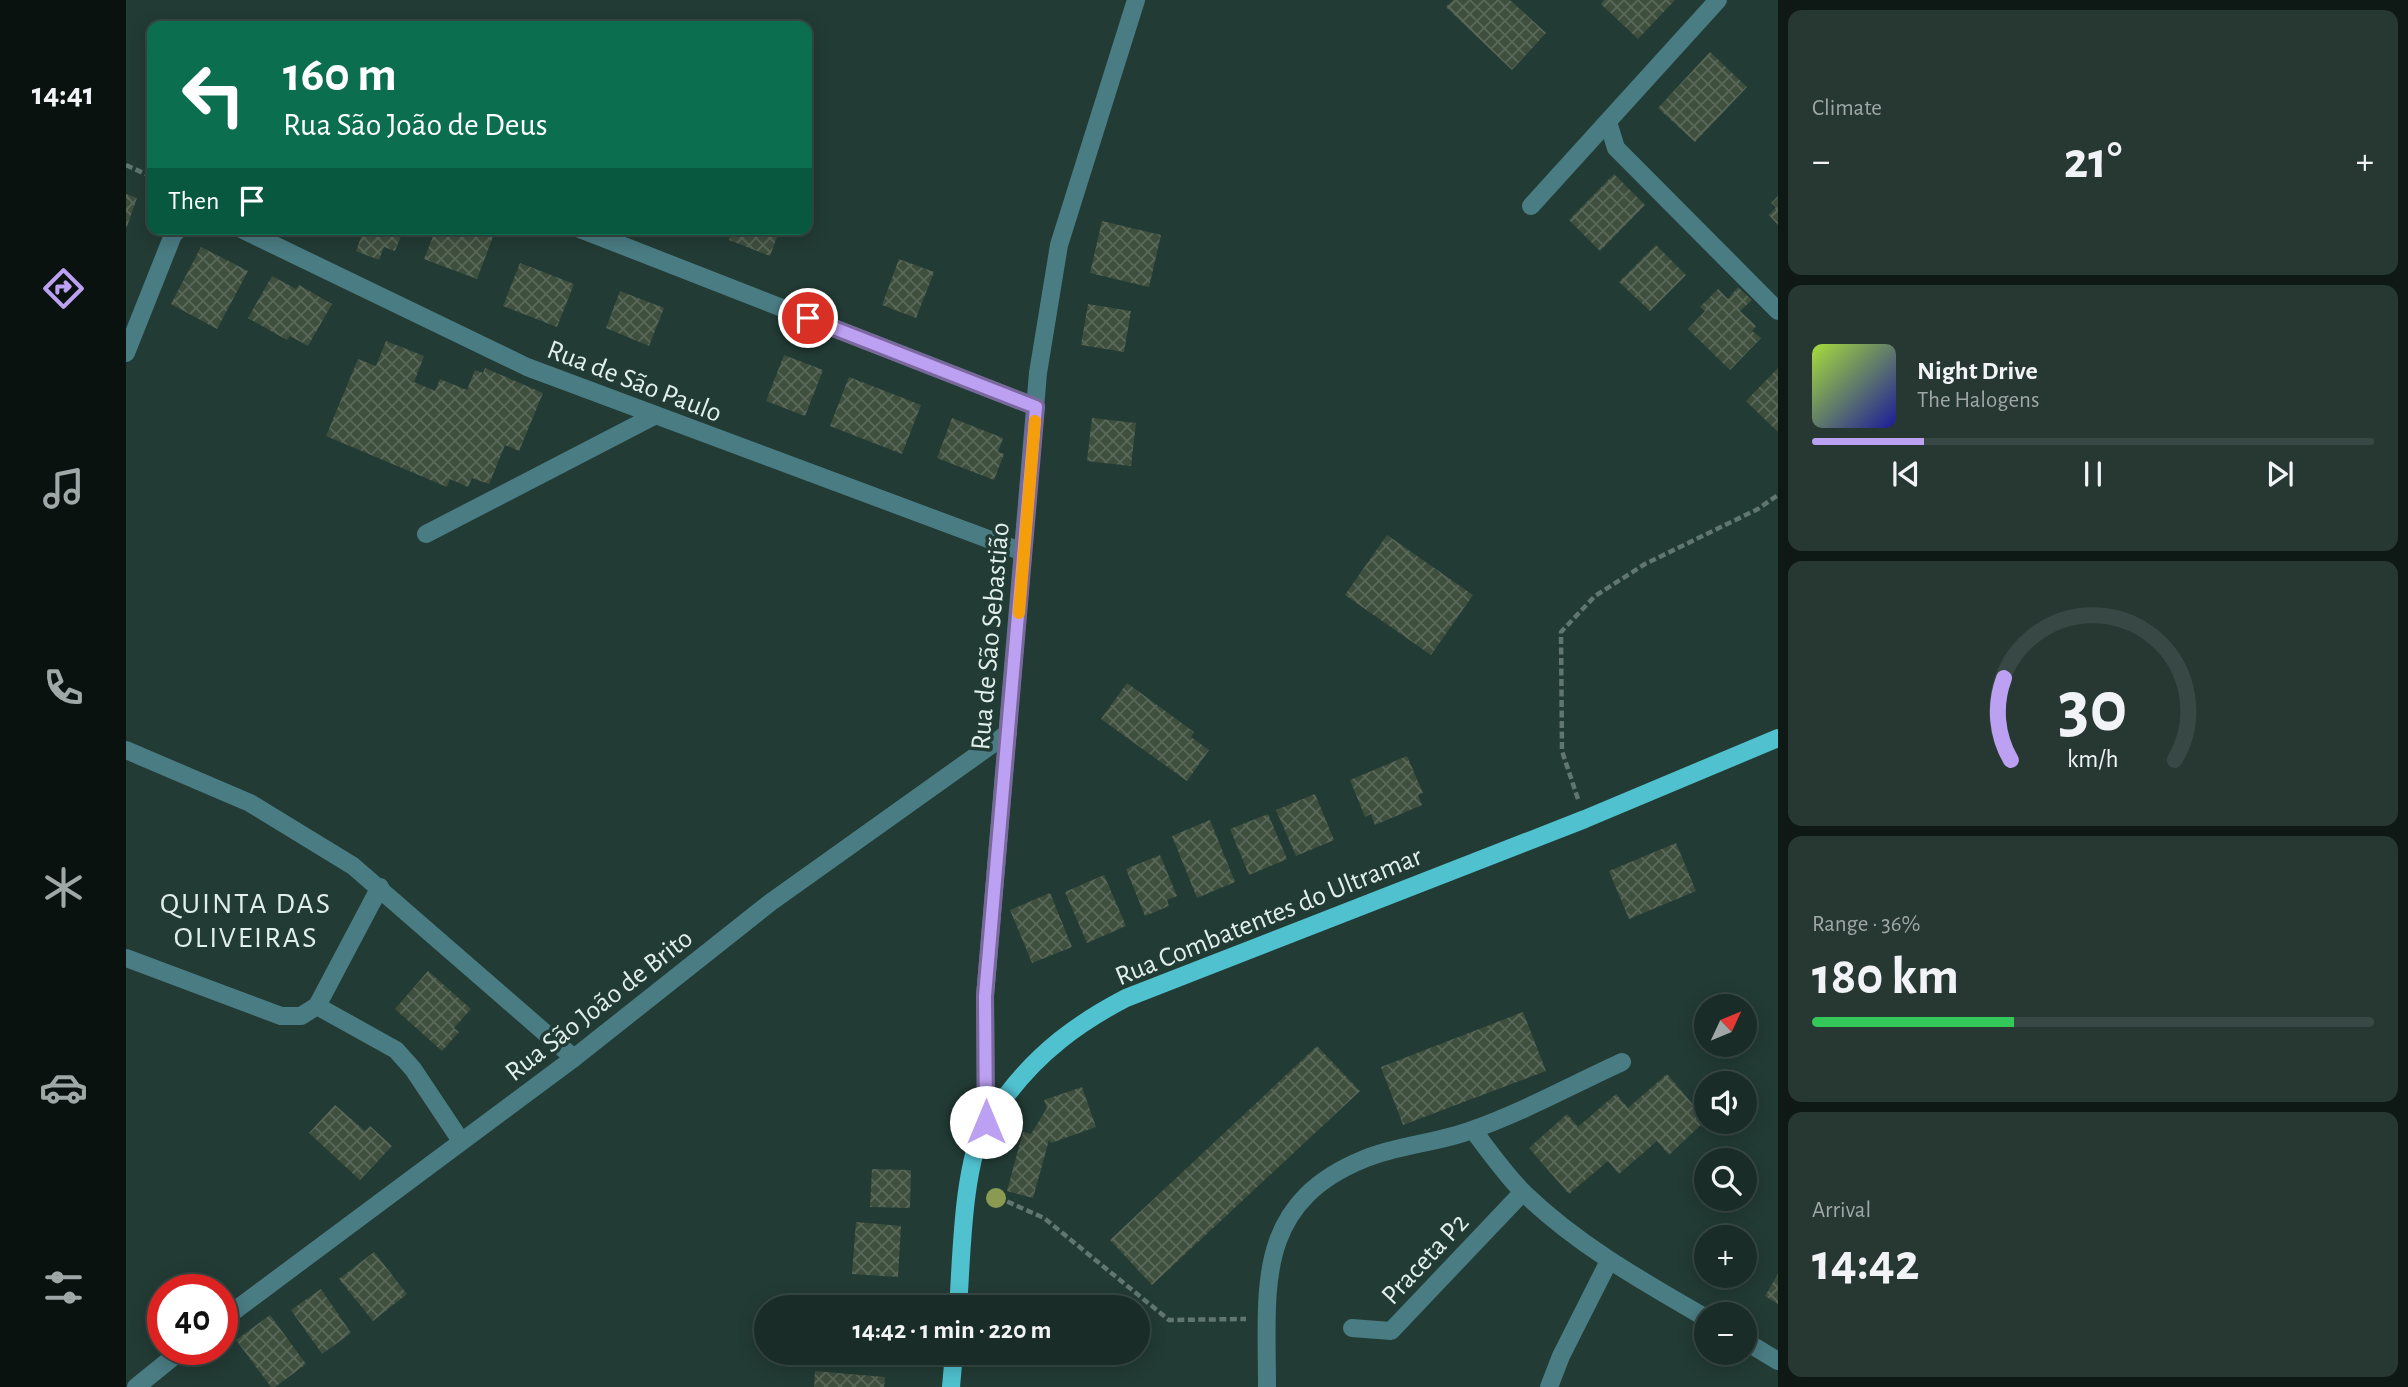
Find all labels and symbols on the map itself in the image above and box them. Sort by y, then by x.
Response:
pin [778,288,838,348]
street label: Rua de São Paulo [543,336,725,428]
street label: Rua de São Sebastião [967,521,1015,751]
street label: Rua Combatentes do Ultramar [1111,842,1426,991]
district label: QUINTA DAS OLIVEIRAS [160,889,332,953]
street label: Rua São João de Brito [500,924,698,1087]
north arrow [1694,994,1757,1057]
position arrow [949,1085,1023,1159]
street label: Praceta P2 [1377,1208,1474,1310]
speed limit sign: 40 [147,1274,238,1365]

